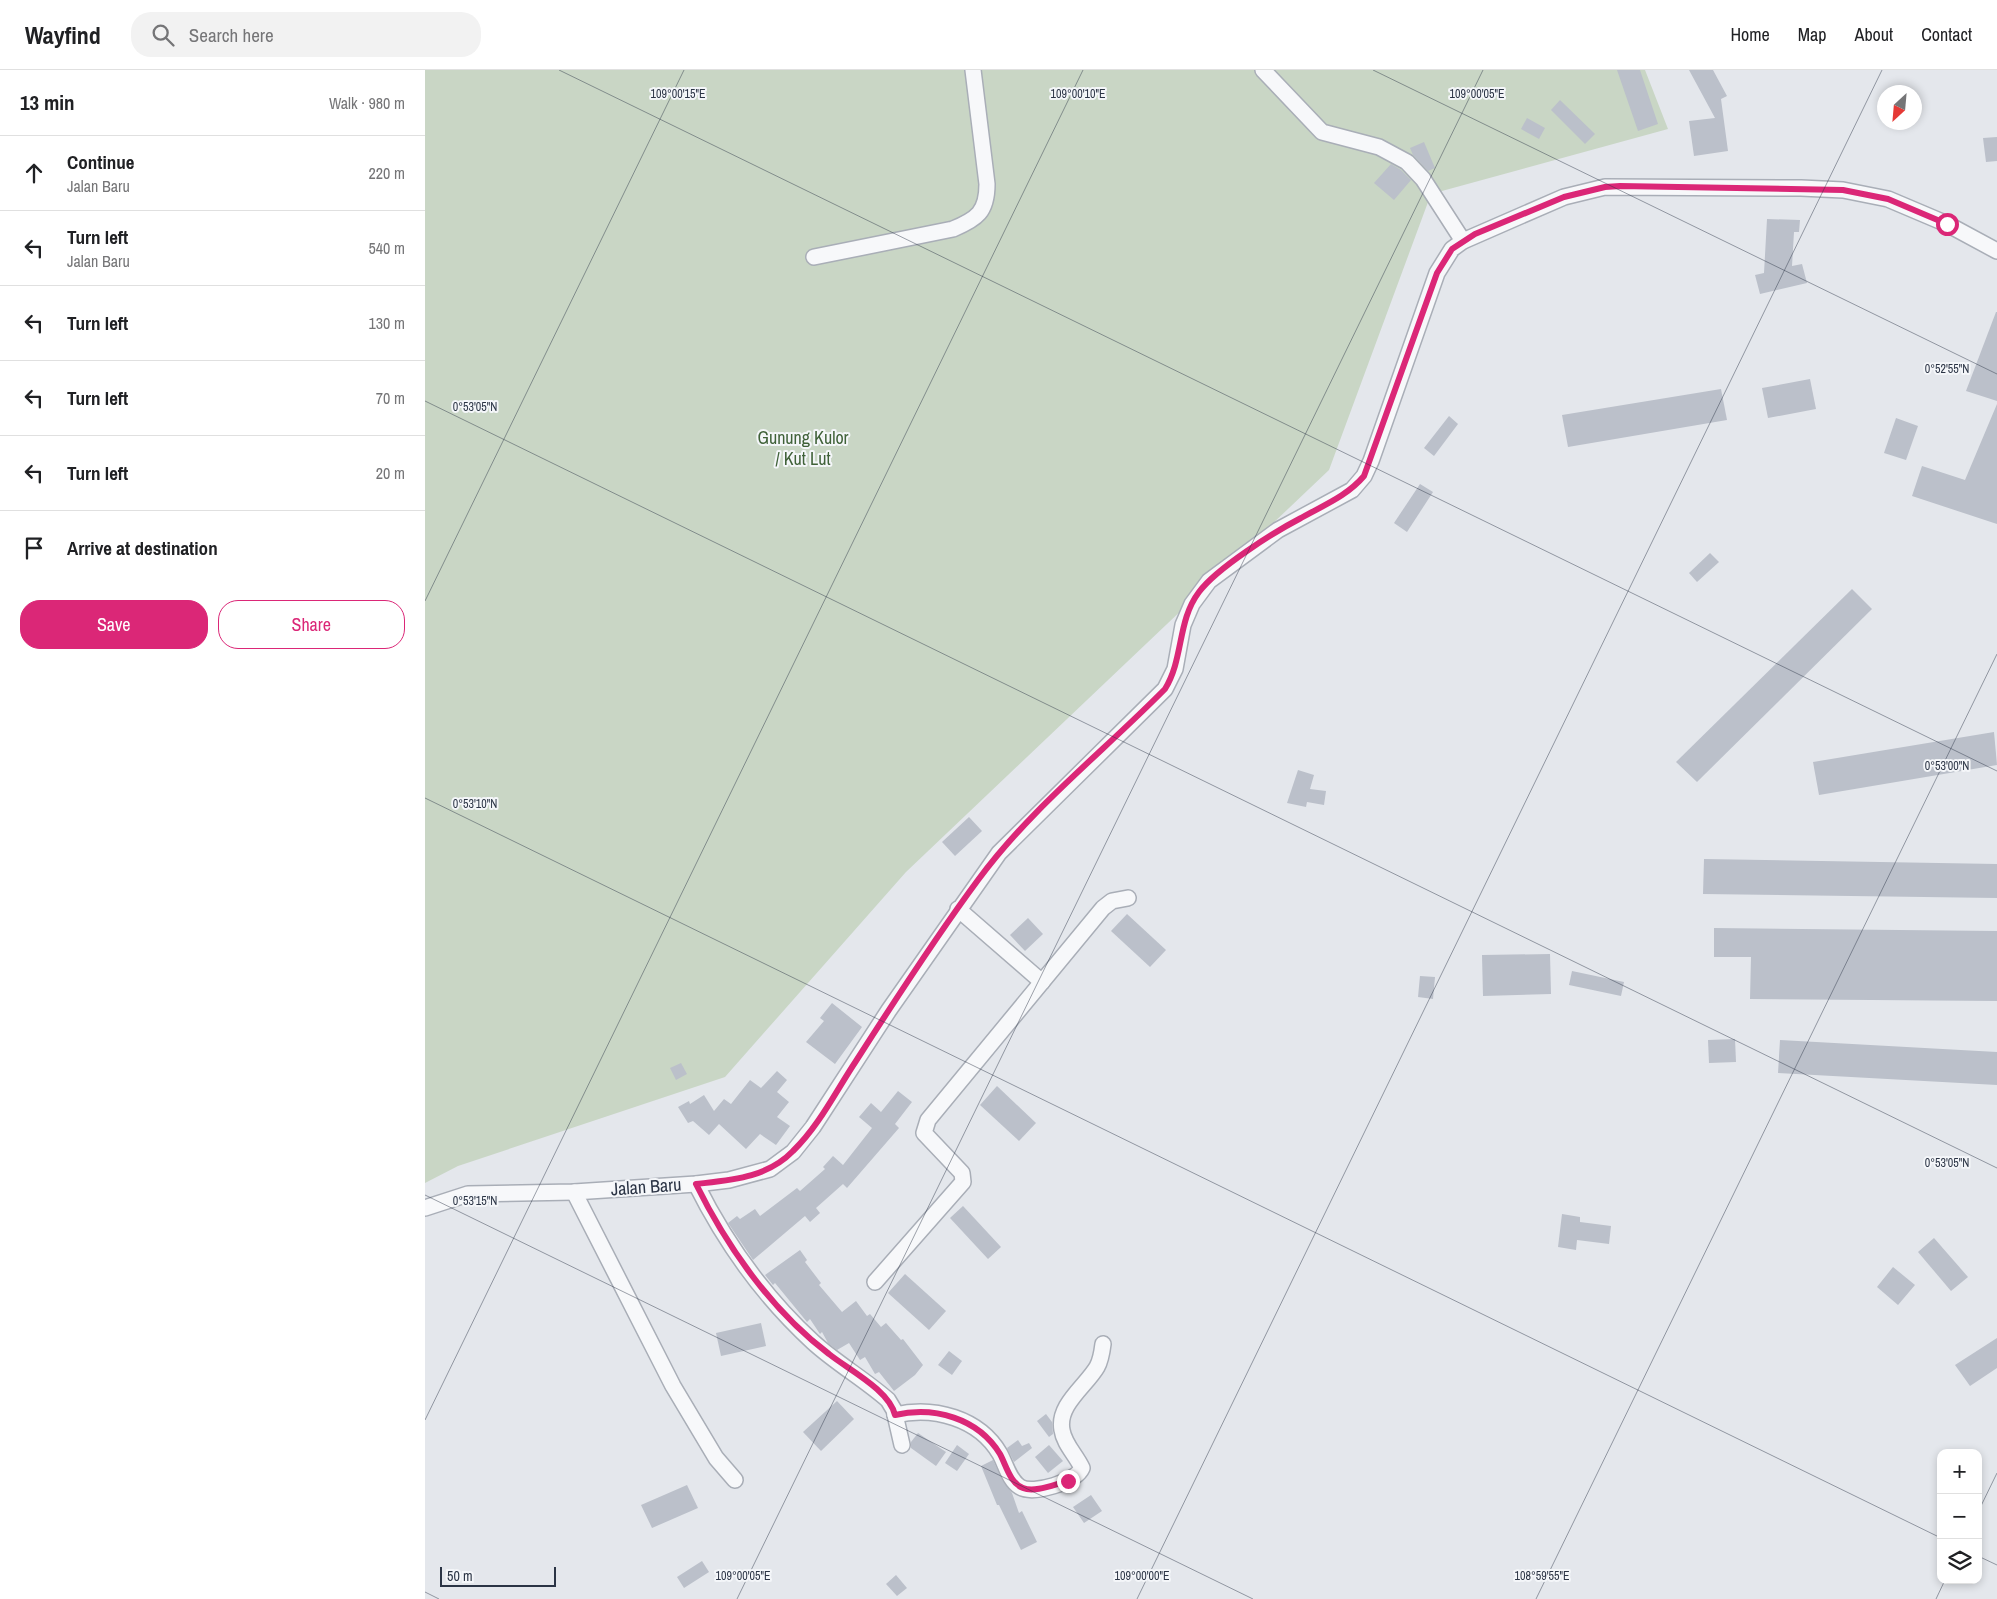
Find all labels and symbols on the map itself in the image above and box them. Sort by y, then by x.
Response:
north arrow [1877,85,1922,130]
text: 109°00'15"E [650,86,706,102]
text: 109°00'10"E [1050,86,1106,102]
text: 109°00'05"E [1449,86,1505,102]
route start [1936,213,1959,236]
text: 0°52'55"N [1925,361,1969,377]
text: 0°53'05"N [453,399,497,415]
park label: Gunung Kulor / Kut Lut [757,425,849,471]
text: 0°53'00"N [1925,758,1969,774]
text: 0°53'10"N [453,796,497,812]
text: 0°53'05"N [1925,1155,1969,1171]
street label: Jalan Baru [610,1172,682,1201]
text: 0°53'15"N [453,1193,497,1209]
route end [1057,1470,1080,1493]
scale bar [440,1564,556,1587]
text: 109°00'05"E [715,1568,771,1584]
text: 109°00'00"E [1114,1568,1170,1584]
text: 108°59'55"E [1514,1568,1570,1584]

